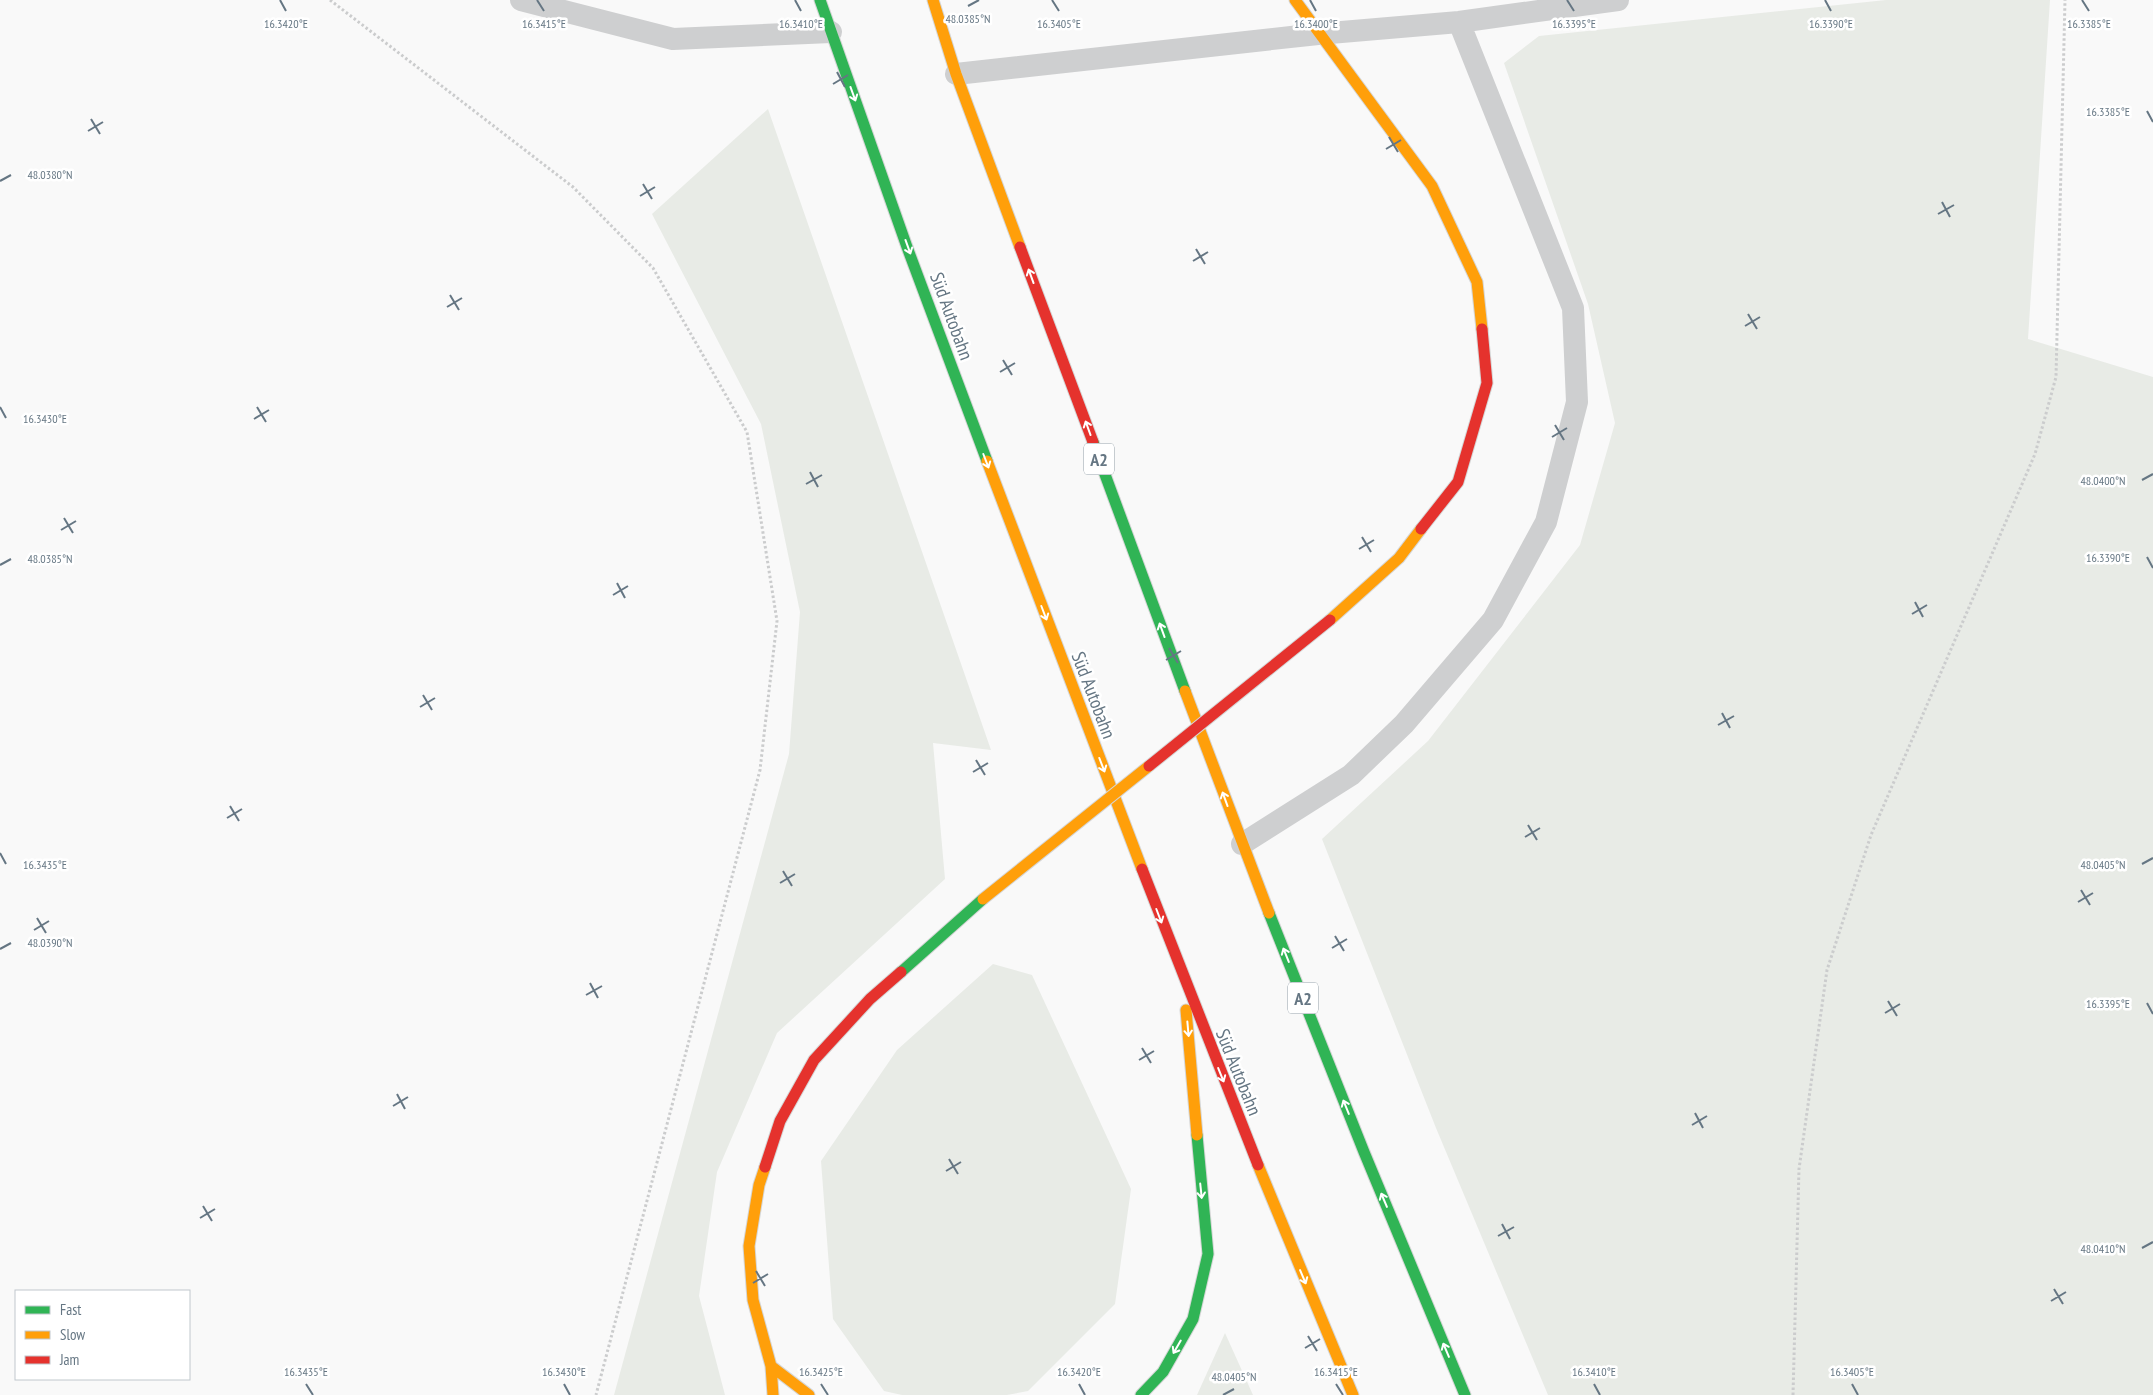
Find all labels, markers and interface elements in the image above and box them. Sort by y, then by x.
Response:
text: 48.0385°N [945,11,991,26]
text: 16.3420°E [264,16,308,31]
text: 16.3415°E [522,16,566,31]
text: 16.3410°E [779,16,823,31]
text: 16.3405°E [1037,16,1081,31]
text: 16.3400°E [1294,16,1338,31]
text: 16.3395°E [1552,16,1596,31]
text: 16.3390°E [1809,16,1853,31]
text: 16.3385°E [2067,16,2111,31]
one-way arrow [849,86,858,101]
text: 16.3385°E [2086,104,2130,119]
text: 48.0380°N [27,167,73,182]
one-way arrow [904,239,913,254]
street label: Süd Autobahn [925,269,979,363]
one-way arrow [1026,269,1035,284]
text: 16.3430°E [23,411,67,426]
one-way arrow [1083,421,1092,436]
road number: A2 [1084,444,1114,474]
one-way arrow [982,453,992,468]
text: 48.0400°N [2080,473,2126,488]
text: 16.3390°E [2086,550,2130,565]
text: 48.0385°N [27,551,73,566]
one-way arrow [1040,604,1049,620]
one-way arrow [1157,623,1166,638]
street label: Süd Autobahn [1066,648,1122,742]
one-way arrow [1098,756,1107,772]
one-way arrow [1220,791,1229,807]
text: 16.3435°E [23,857,67,872]
text: 48.0405°N [2080,857,2126,872]
one-way arrow [1156,909,1165,924]
text: 48.0390°N [27,935,73,950]
one-way arrow [1281,948,1290,964]
road number: A2 [1288,982,1318,1014]
text: 16.3395°E [2086,996,2130,1011]
one-way arrow [1183,1021,1193,1037]
street label: Süd Autobahn [1211,1025,1267,1119]
one-way arrow [1217,1067,1227,1082]
one-way arrow [1340,1099,1349,1114]
one-way arrow [1196,1183,1206,1199]
one-way arrow [1378,1193,1388,1208]
text: 48.0410°N [2080,1241,2126,1256]
one-way arrow [1299,1269,1309,1284]
legend [15,1290,190,1380]
text: Fast [60,1300,81,1319]
text: Slow [60,1325,85,1344]
one-way arrow [1172,1340,1182,1354]
one-way arrow [1441,1343,1450,1358]
text: Jam [59,1350,79,1369]
text: 16.3435°E [284,1364,328,1379]
text: 16.3430°E [542,1364,586,1379]
text: 16.3425°E [799,1364,843,1379]
text: 16.3420°E [1057,1364,1101,1379]
text: 16.3415°E [1314,1364,1358,1379]
text: 16.3410°E [1572,1364,1616,1379]
text: 16.3405°E [1830,1364,1874,1379]
text: 48.0405°N [1211,1369,1257,1384]

